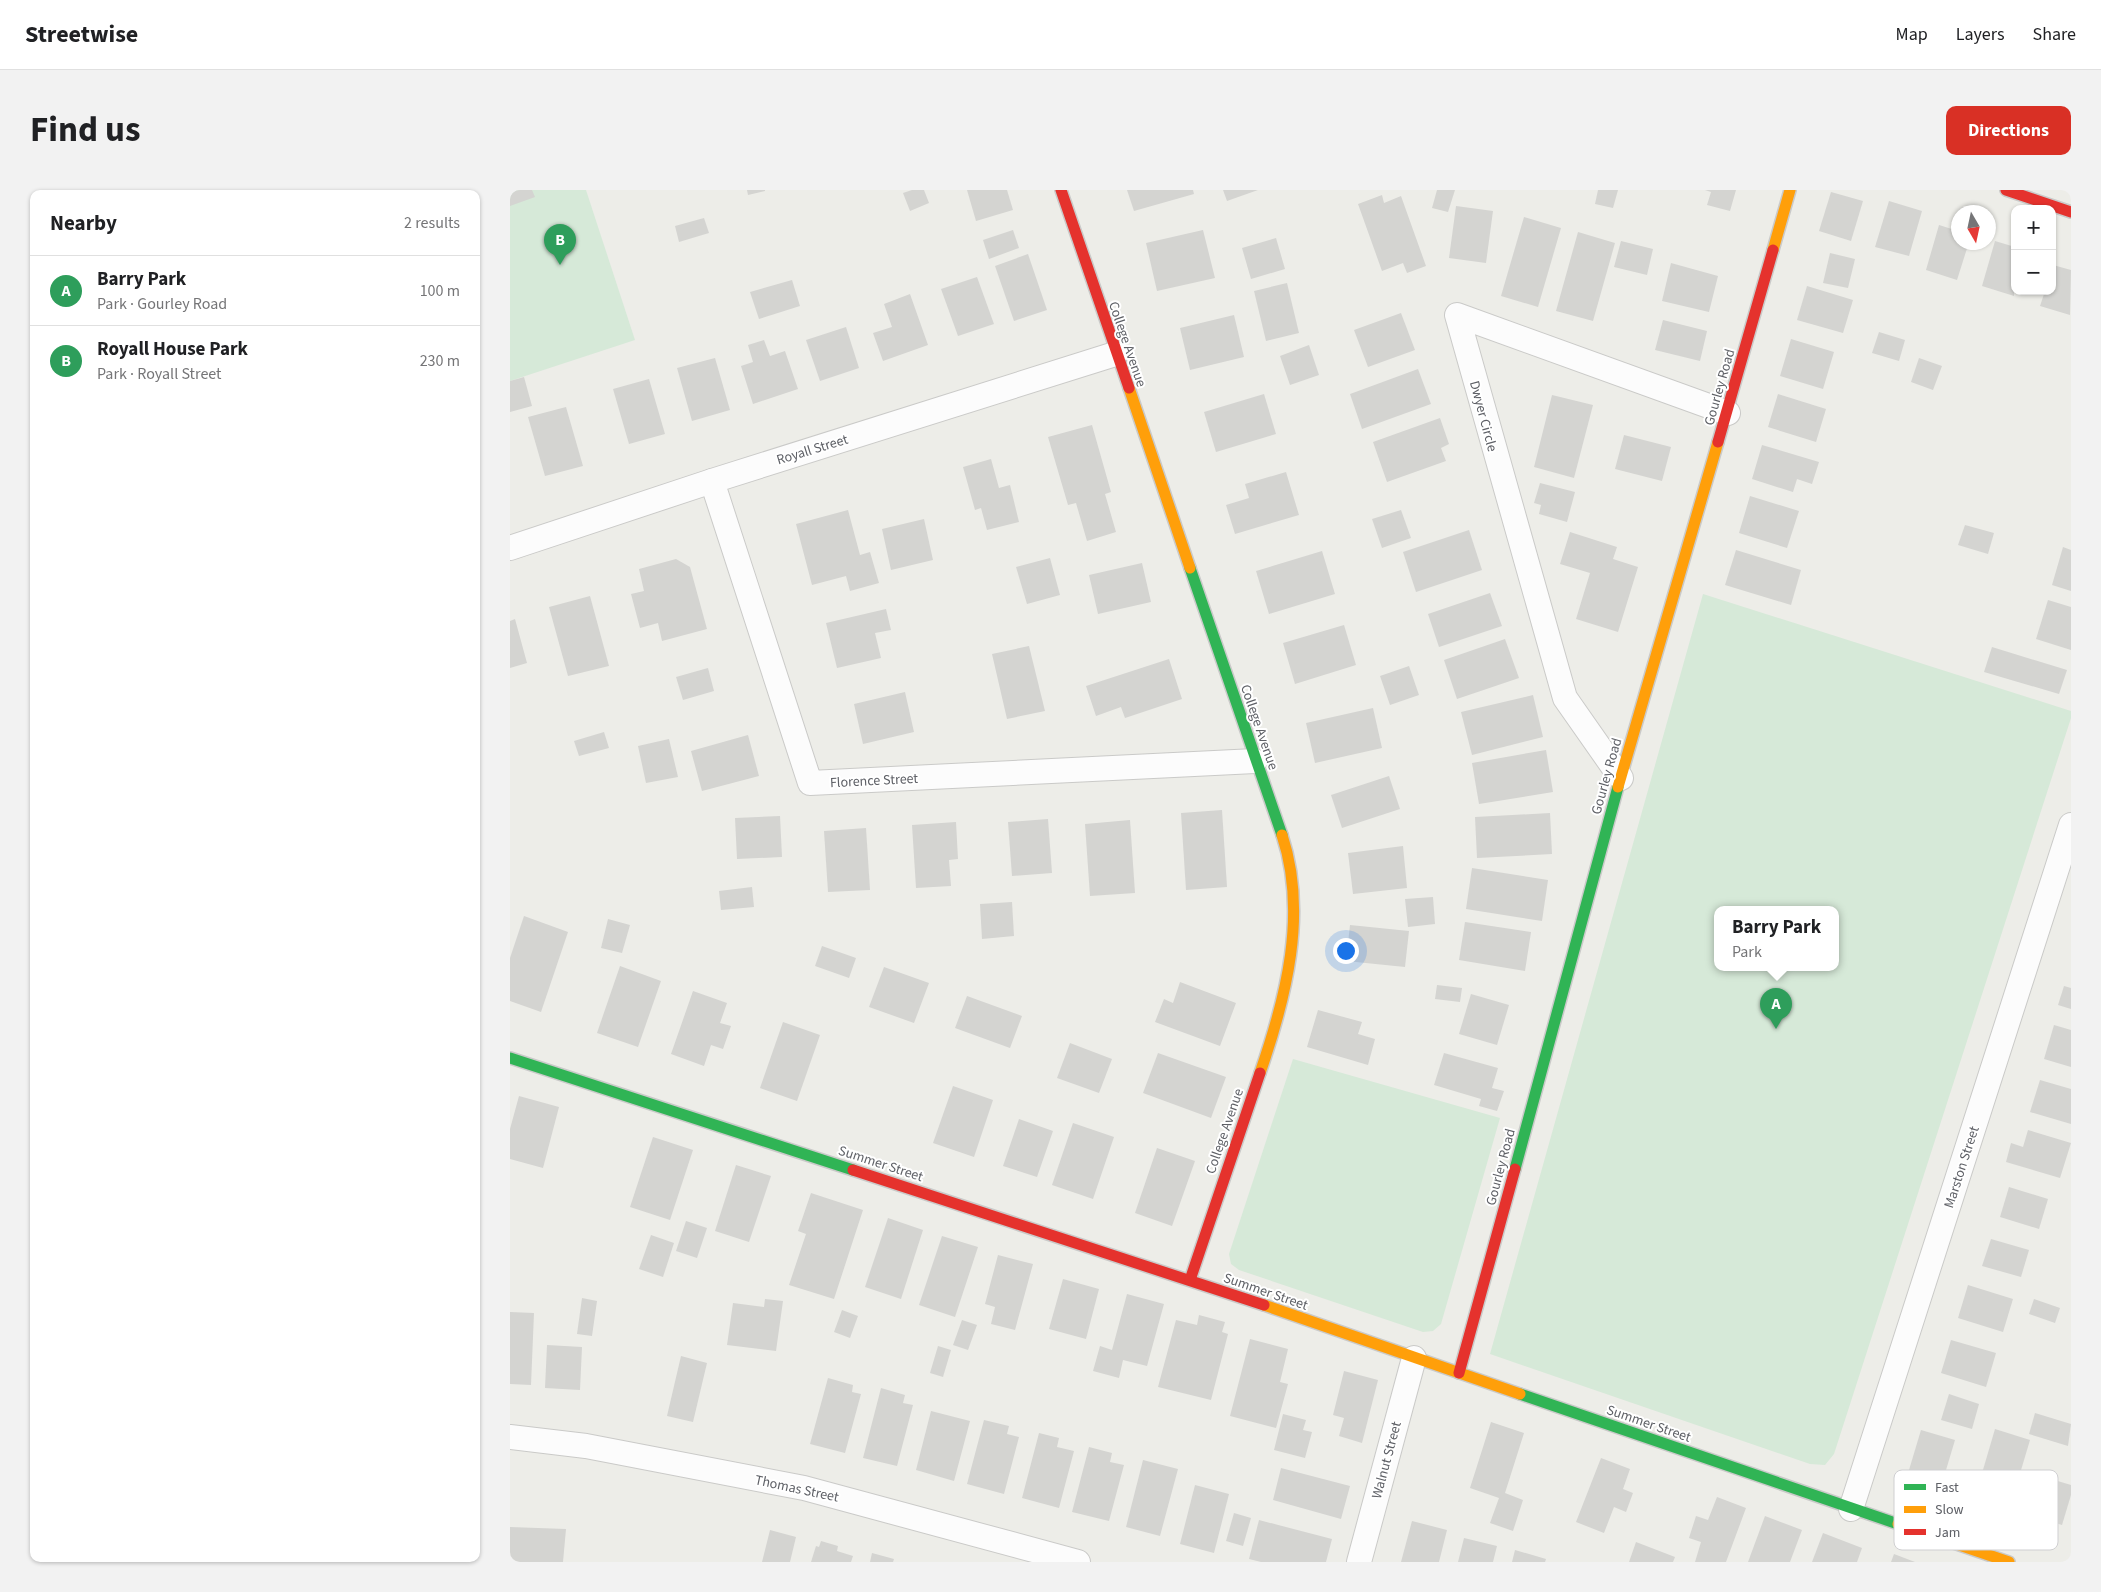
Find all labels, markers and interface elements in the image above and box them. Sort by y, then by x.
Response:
text: Streetwise [25,17,138,52]
text: Map [1896,22,1928,47]
text: Layers [1956,22,2005,47]
text: Share [2033,22,2076,47]
text: Find us [30,105,140,155]
button: Directions [1946,106,2071,155]
north arrow [1951,205,1996,250]
map controls [2011,205,2056,295]
button: + [2011,205,2056,250]
text: Nearby [50,208,117,238]
text: 2 results [404,212,460,234]
pin: B [544,224,576,265]
button: − [2011,250,2056,295]
text: Barry Park [97,266,186,293]
text: A [61,280,71,302]
text: 100 m [420,280,460,302]
text: Park · Gourley Road [97,293,227,315]
street label: College Avenue [1103,299,1151,390]
text: Royall House Park [97,336,248,363]
street label: Gourley Road [1700,347,1740,428]
text: B [61,350,71,372]
text: 230 m [420,350,460,372]
text: Park · Royall Street [97,363,222,385]
street label: Dwyer Circle [1464,378,1502,454]
street label: Royall Street [774,430,851,470]
street label: College Avenue [1235,682,1283,773]
street label: Gourley Road [1587,736,1627,817]
street label: Florence Street [829,769,919,793]
popup [1714,906,1839,971]
text: Barry Park [1732,914,1821,941]
your location [1333,938,1359,964]
text: Park [1732,941,1762,963]
pin: A [1760,988,1792,1029]
street label: College Avenue [1201,1086,1249,1177]
street label: Marston Street [1939,1123,1985,1211]
street label: Gourley Road [1481,1127,1521,1208]
street label: Summer Street [836,1141,926,1187]
street label: Summer Street [1221,1268,1311,1316]
street label: Summer Street [1604,1400,1694,1448]
street label: Walnut Street [1367,1419,1407,1501]
street label: Thomas Street [753,1470,841,1508]
legend [1894,1470,2058,1550]
text: Fast [1935,1478,1959,1498]
text: Slow [1935,1500,1964,1520]
text: Jam [1935,1523,1960,1543]

